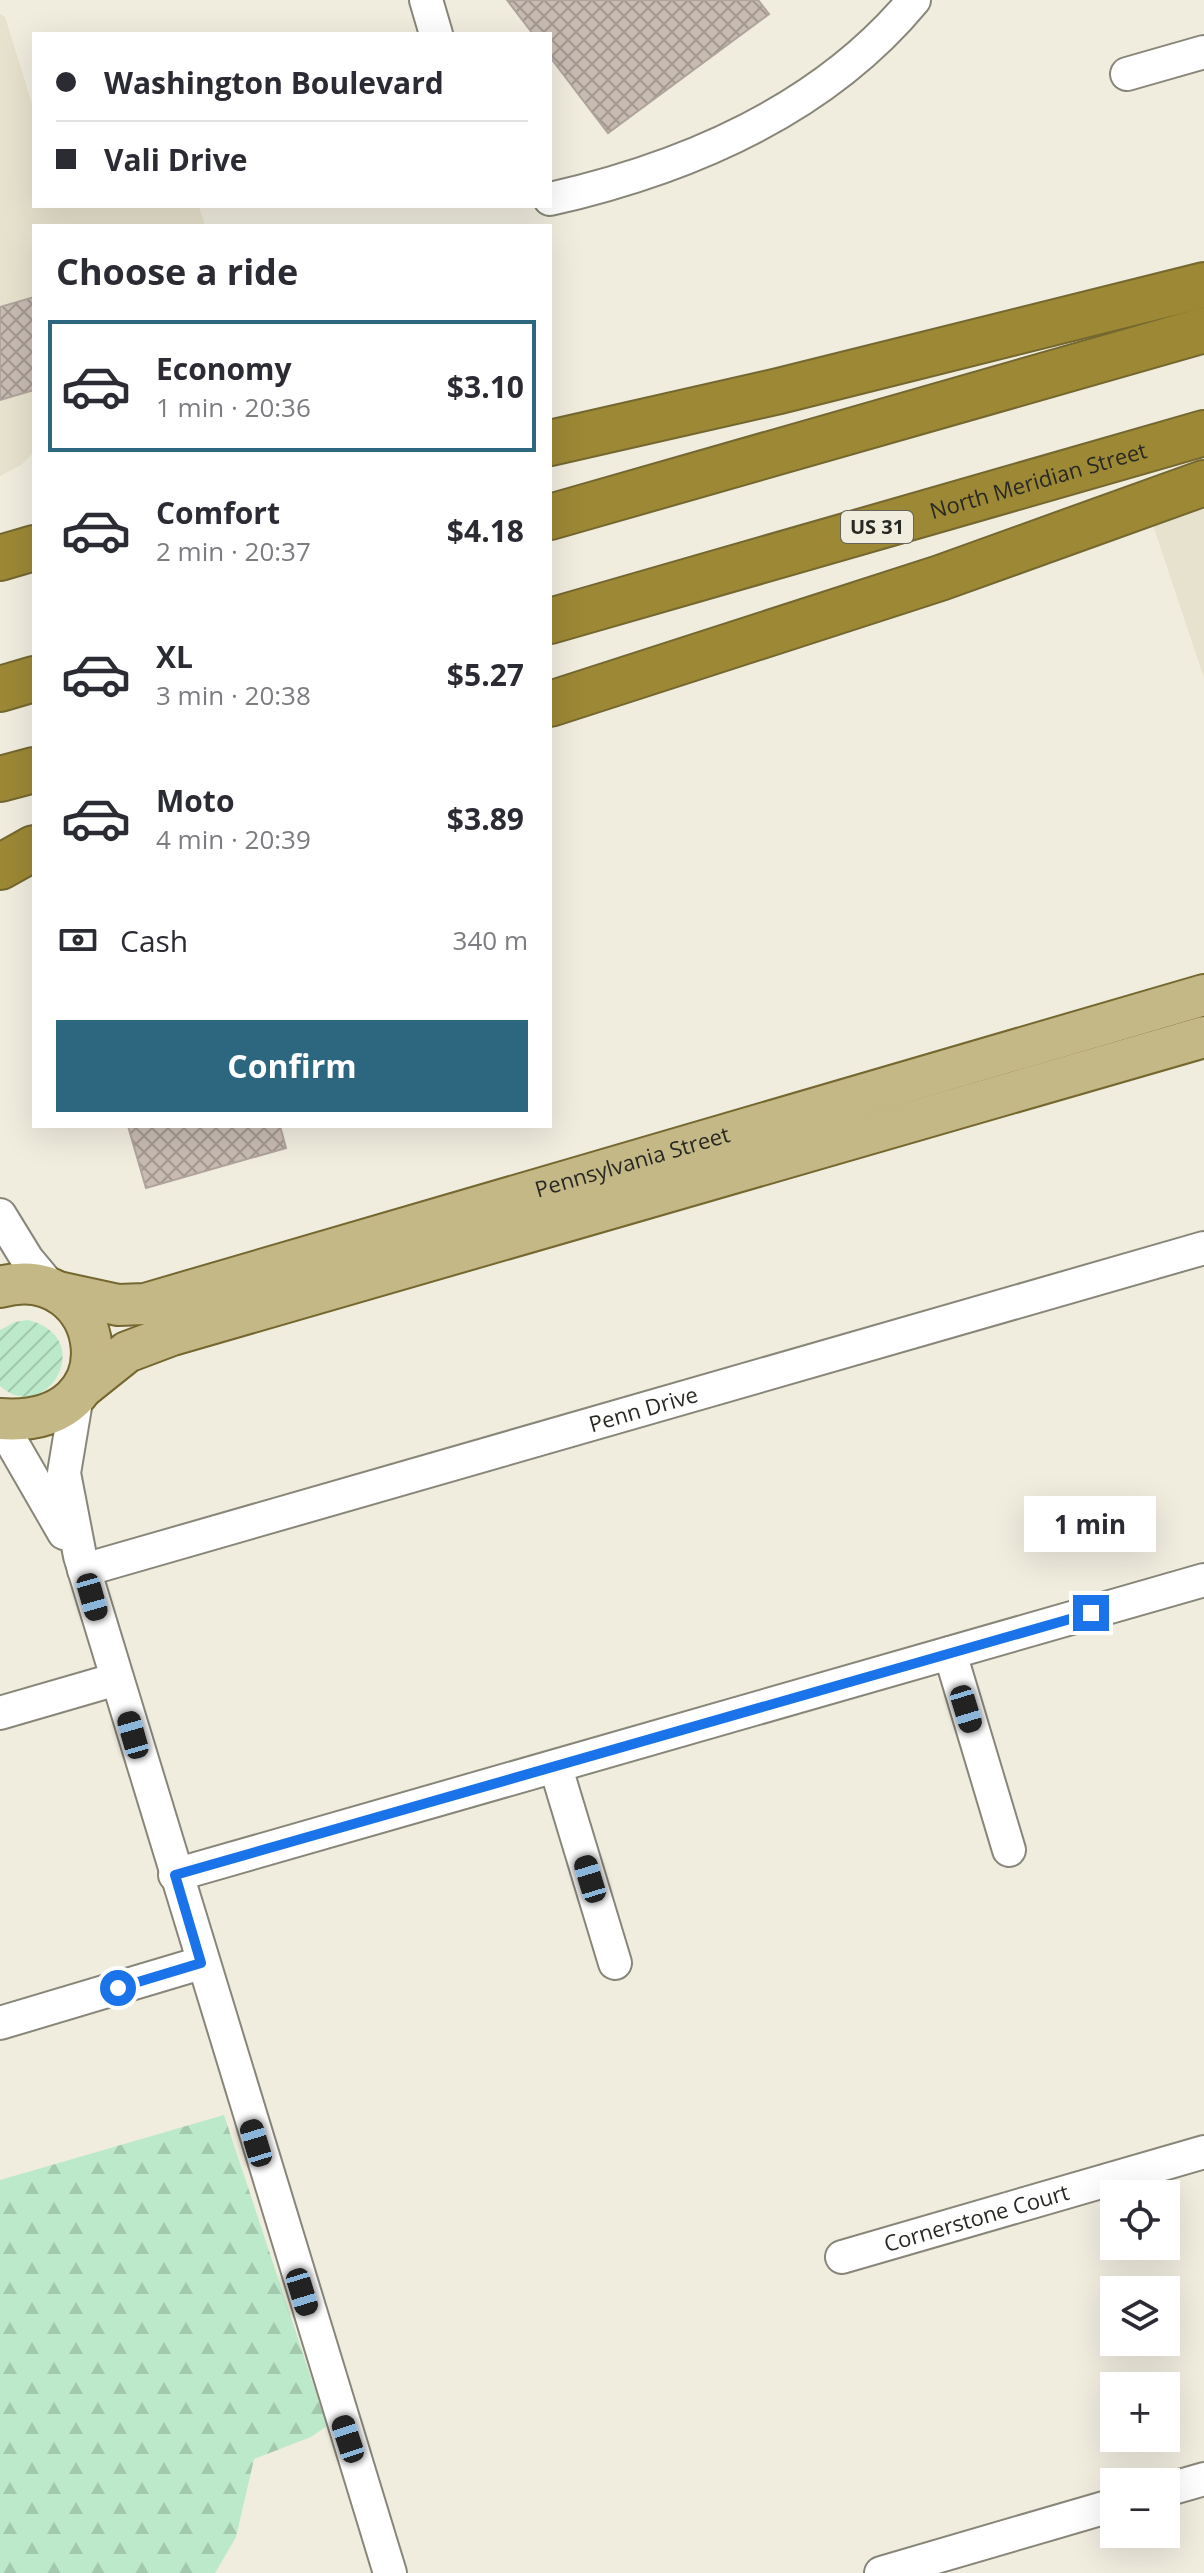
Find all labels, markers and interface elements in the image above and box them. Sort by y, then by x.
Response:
text: Washington Boulevard [104,62,444,103]
text: Vali Drive [104,139,248,180]
text: Choose a ride [56,247,298,296]
text: Economy [156,348,292,389]
icon: car [60,350,132,422]
text: $3.10 [447,366,524,407]
text: 1 min · 20:36 [156,389,311,425]
street label: North Meridian Street [926,434,1150,525]
text: Comfort [156,492,280,533]
icon: car [60,494,132,566]
text: $4.18 [447,510,524,551]
road number: US 31 [841,511,913,543]
text: 2 min · 20:37 [156,533,311,569]
text: XL [156,636,193,677]
icon: car [60,638,132,710]
text: $5.27 [447,654,524,695]
text: 3 min · 20:38 [156,677,311,713]
text: Moto [156,780,234,821]
icon: car [60,782,132,854]
text: $3.89 [447,798,524,839]
text: 4 min · 20:39 [156,821,311,857]
icon: cash [56,918,100,962]
text: Cash [120,920,188,961]
text: 340 m [453,922,528,958]
button: Confirm [56,1020,528,1112]
street label: Pennsylvania Street [531,1118,733,1203]
street label: Penn Drive [585,1378,701,1438]
callout: 1 min [1025,1497,1157,1553]
text: 1 min [1054,1506,1126,1542]
car [74,1571,110,1623]
route end [1073,1595,1109,1631]
car [948,1683,984,1735]
car [115,1709,151,1761]
car [572,1853,608,1905]
route start [100,1970,136,2006]
car [238,2117,274,2169]
street label: Cornerstone Court [880,2176,1072,2258]
map controls [1100,2180,1180,2548]
button: locate [1100,2180,1180,2260]
car [284,2266,320,2318]
button: layers [1100,2276,1180,2356]
button: + [1100,2372,1180,2452]
car [329,2412,367,2466]
button: − [1100,2468,1180,2548]

